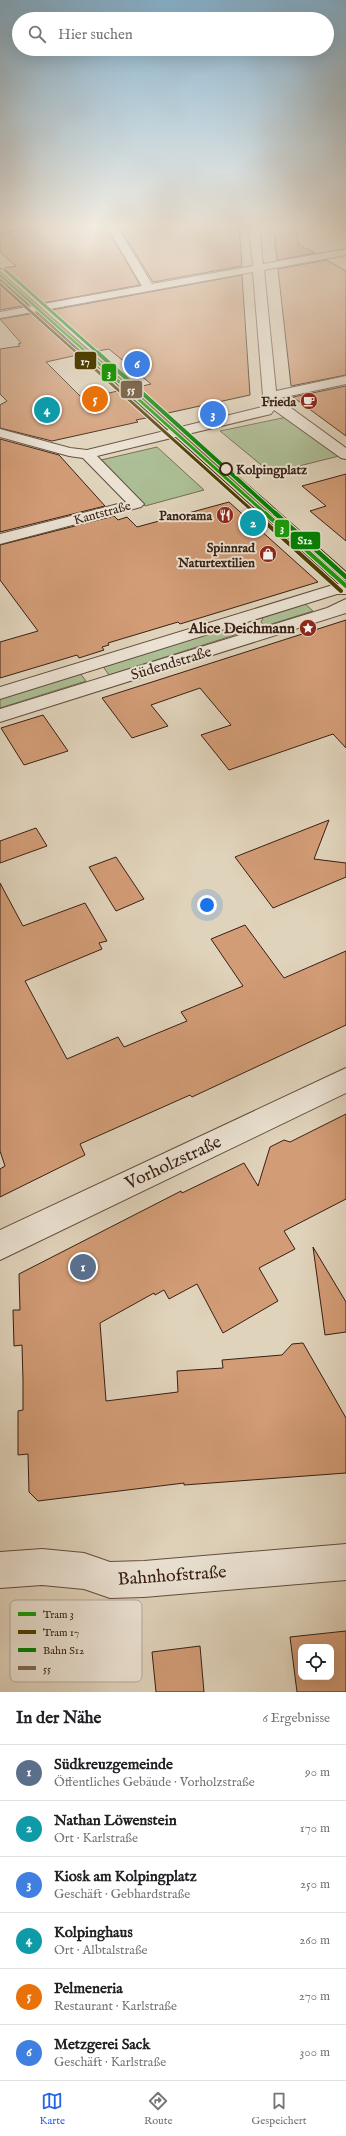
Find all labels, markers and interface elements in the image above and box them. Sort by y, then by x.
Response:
search box [12,12,334,56]
icon: search [26,23,48,45]
text: Hier suchen [58,25,133,44]
pin: 6 [124,349,150,379]
line badge: 17 [74,351,97,370]
text: 17 [80,355,90,369]
line badge: 3 [101,363,117,382]
text: 3 [107,367,111,381]
line badge: 55 [120,380,143,399]
text: 55 [127,383,135,397]
pin: 5 [82,384,108,414]
cafe icon: Frieda [299,391,319,411]
place label: Frieda [261,394,296,411]
pin: 4 [34,395,60,425]
pin: 3 [200,399,226,429]
marker: Kolpingplatz [219,462,233,476]
place label: Kolpingplatz [236,462,307,479]
street label: Kantstraße [72,498,133,529]
restaurant icon: Panorama [215,505,235,525]
place label: Panorama [159,508,212,525]
pin: 2 [240,508,266,538]
line badge: 3 [274,519,290,538]
text: 3 [280,522,284,536]
line badge: S12 [290,531,321,550]
text: S12 [298,534,313,548]
place label: Spinnrad Naturtextilien [177,540,256,572]
shop icon: Spinnrad Naturtextilien [258,544,278,564]
place icon: Alice Deichmann [298,618,318,638]
place label: Alice Deichmann [188,619,295,638]
street label: Südendstraße [129,642,214,685]
your location [197,895,217,915]
street label: Vorholzstraße [121,1131,226,1196]
pin: 1 [70,1252,96,1282]
street label: Bahnhofstraße [117,1561,227,1592]
legend [10,1600,142,1682]
text: Tram 3 [43,1608,74,1622]
text: Tram 17 [43,1626,79,1640]
text: Bahn S12 [43,1644,84,1658]
map controls [298,1644,334,1680]
button: locate [298,1644,334,1680]
text: 55 [43,1662,51,1676]
text: In der Nähe [16,1708,101,1729]
text: 6 Ergebnisse [262,1710,330,1727]
text: Südkreuzgemeinde [54,1755,173,1774]
text: 1 [27,1764,31,1781]
text: 90 m [305,1764,330,1781]
text: Öffentliches Gebäude · Vorholzstraße [54,1774,255,1791]
text: Nathan Löwenstein [54,1811,177,1830]
text: 2 [26,1820,32,1837]
text: 170 m [300,1820,330,1837]
text: Ort · Karlstraße [54,1830,138,1847]
text: Kiosk am Kolpingplatz [54,1867,197,1886]
text: 3 [27,1876,31,1893]
text: 250 m [300,1876,330,1893]
text: Geschäft · Gebhardstraße [54,1886,190,1903]
text: Kolpinghaus [54,1923,133,1942]
text: 4 [26,1932,32,1949]
text: 260 m [299,1932,330,1949]
text: Ort · Albtalstraße [54,1942,148,1959]
text: Pelmeneria [54,1979,123,1998]
text: 5 [27,1988,31,2005]
text: 270 m [299,1988,330,2005]
text: Restaurant · Karlstraße [54,1998,177,2015]
text: Metzgerei Sack [54,2035,150,2054]
text: 6 [26,2044,32,2061]
text: 300 m [299,2044,330,2061]
text: Geschäft · Karlstraße [54,2054,166,2071]
tab: Karte [39,2090,65,2128]
tab: Route [144,2090,173,2128]
tab: Gespeichert [252,2090,307,2128]

